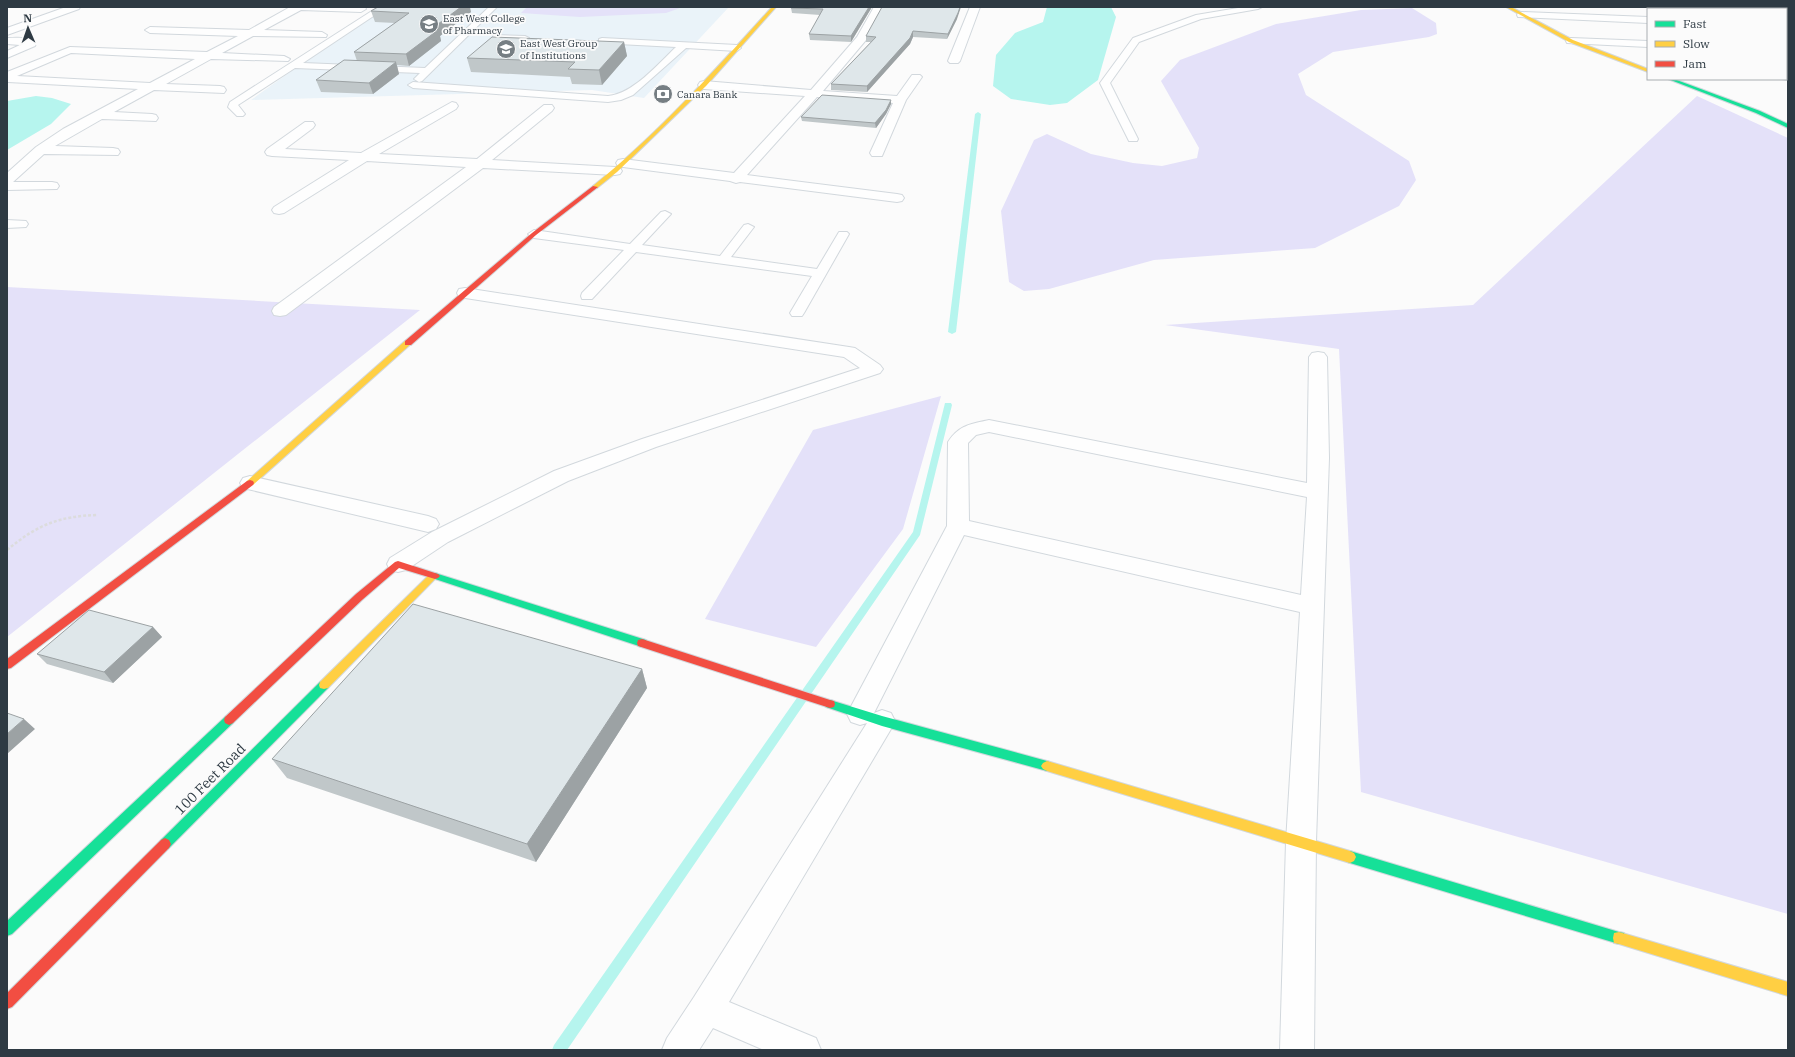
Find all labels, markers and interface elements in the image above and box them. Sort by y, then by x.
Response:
north arrow [8,8,48,48]
legend [1647,8,1787,80]
text: N [23,11,33,25]
place label: East West College of Pharmacy [443,12,525,37]
school or university icon: East West College of Pharmacy [418,13,440,35]
text: Fast [1683,16,1707,31]
text: Slow [1683,36,1710,51]
place label: East West Group of Institutions [520,37,597,62]
school or university icon: East West Group of Institutions [495,38,517,60]
text: Jam [1683,56,1707,71]
bank icon: Canara Bank [652,83,674,105]
place label: Canara Bank [677,88,737,101]
street label: 100 Feet Road [171,739,250,818]

